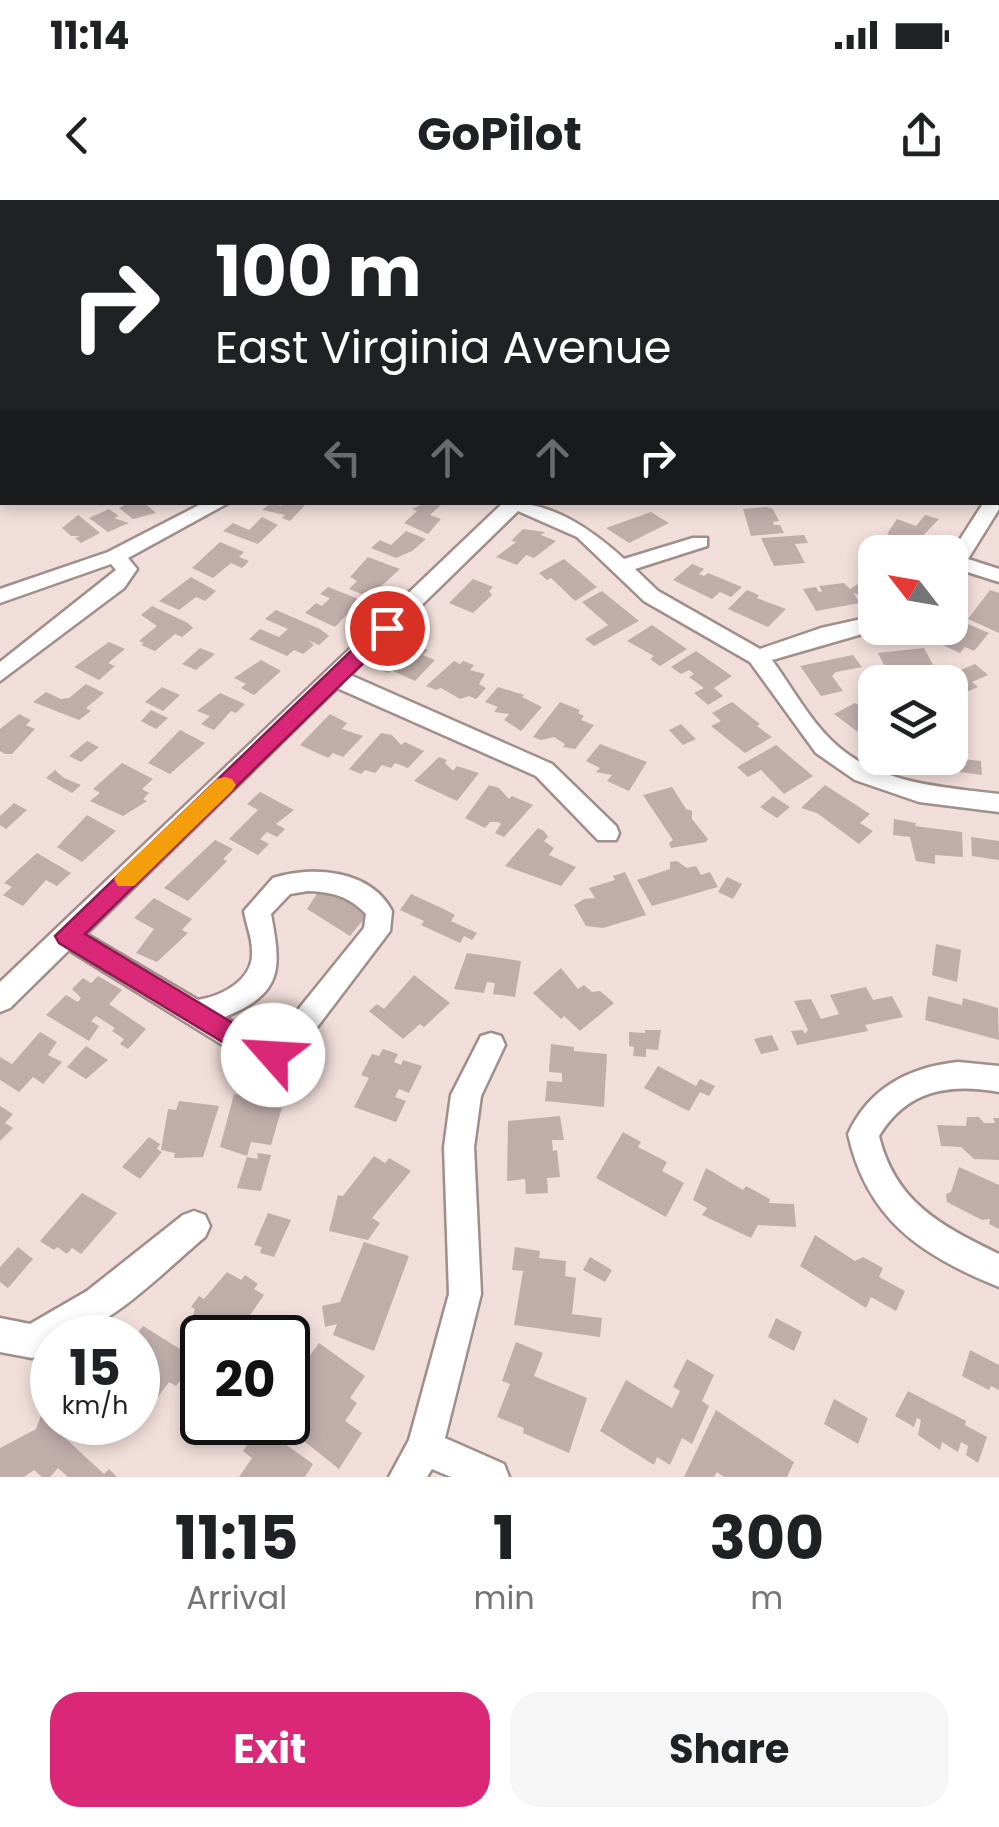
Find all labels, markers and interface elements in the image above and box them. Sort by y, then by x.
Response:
text: 11:14 [50,9,129,62]
text: GoPilot [417,103,582,166]
icon: back [50,108,105,163]
icon: share [894,108,949,163]
text: 100 m [215,222,422,321]
icon: right [50,240,180,370]
text: East Virginia Avenue [215,316,671,379]
icon: left [315,430,370,485]
icon: ahead [420,430,475,485]
icon: ahead [525,430,580,485]
icon: right [630,430,685,485]
north arrow [858,535,968,645]
map controls [858,535,968,775]
pin [345,586,430,671]
icon: arrive [360,601,415,656]
button: layers [858,665,968,775]
position arrow [221,1003,325,1107]
speed limit sign: 20 [180,1315,310,1445]
text: 15 [69,1332,121,1403]
text: km/h [62,1388,128,1423]
text: 11:15 [175,1496,299,1580]
text: 1 [493,1496,515,1580]
text: 300 [710,1496,824,1580]
text: Arrival [186,1575,287,1620]
text: min [473,1575,535,1620]
text: m [750,1575,783,1620]
button: Exit [50,1692,490,1807]
button: Share [510,1692,949,1807]

